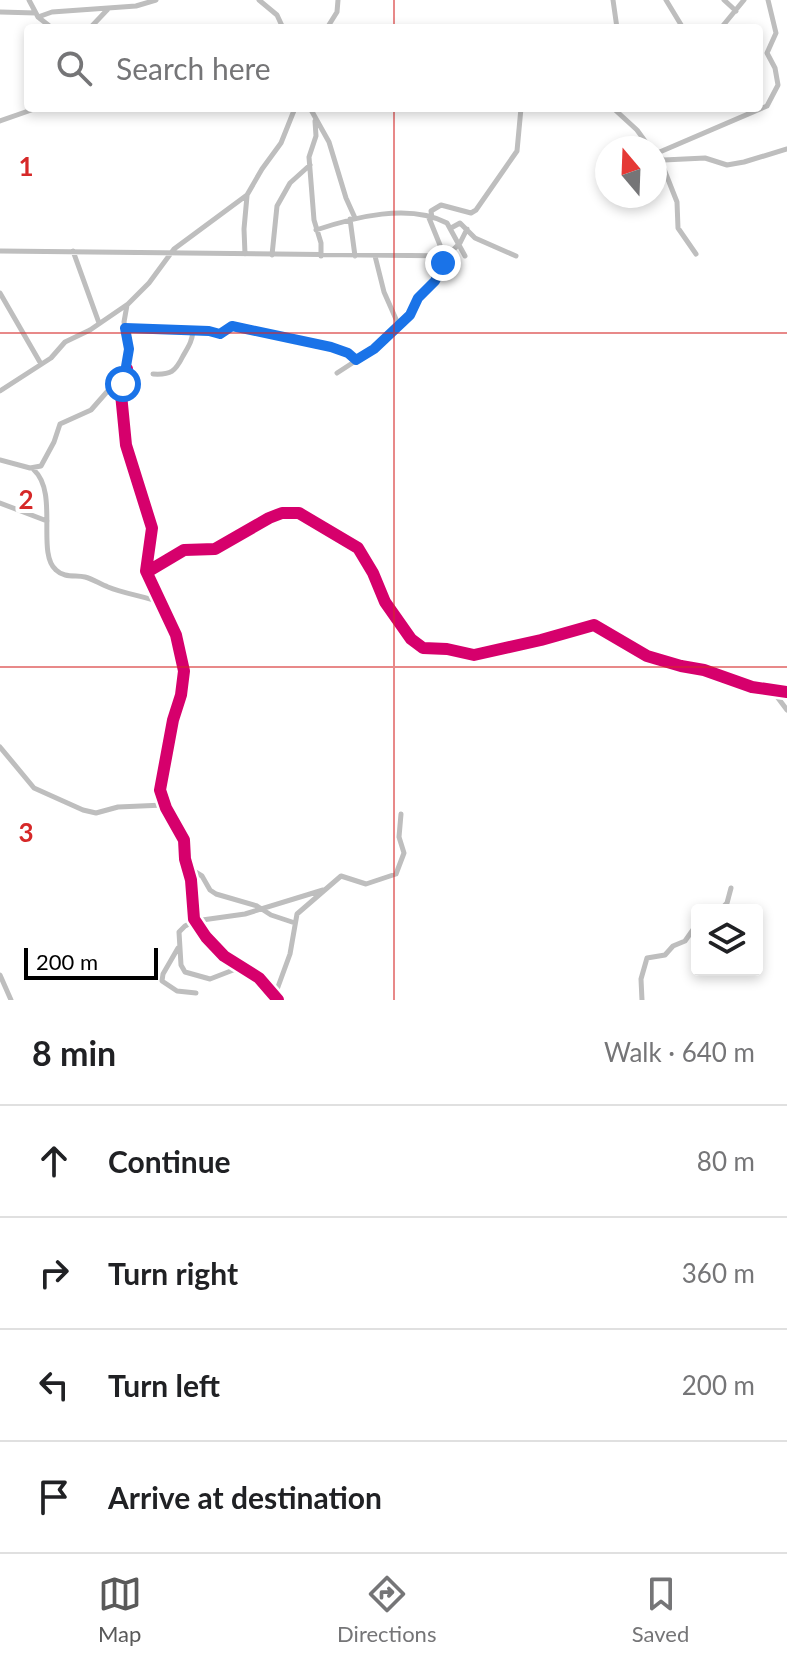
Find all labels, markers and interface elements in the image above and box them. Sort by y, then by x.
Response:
search box [24,24,763,112]
icon: search [52,46,96,90]
text: Search here [116,50,271,86]
north arrow [595,136,667,208]
text: 1 [18,150,34,182]
route end [425,245,461,281]
route start [105,366,141,402]
text: 2 [18,483,34,515]
text: 3 [18,816,34,848]
map controls [691,904,763,976]
button: layers [691,904,763,976]
scale bar [24,944,158,980]
text: 200 m [36,948,98,975]
text: 8 min [32,1032,116,1073]
text: Walk · 640 m [604,1036,755,1068]
icon: ahead [32,1139,76,1183]
text: Continue [108,1143,231,1179]
text: 80 m [697,1145,755,1177]
icon: right [32,1251,76,1295]
text: Turn right [108,1255,238,1291]
text: 360 m [682,1257,755,1289]
icon: left [32,1363,76,1407]
text: Turn left [108,1367,220,1403]
text: 200 m [682,1369,755,1401]
icon: arrive [32,1475,76,1519]
text: Arrive at destination [108,1479,382,1515]
tab: Map [98,1572,142,1647]
tab: Directions [337,1572,436,1647]
tab: Saved [632,1572,689,1647]

